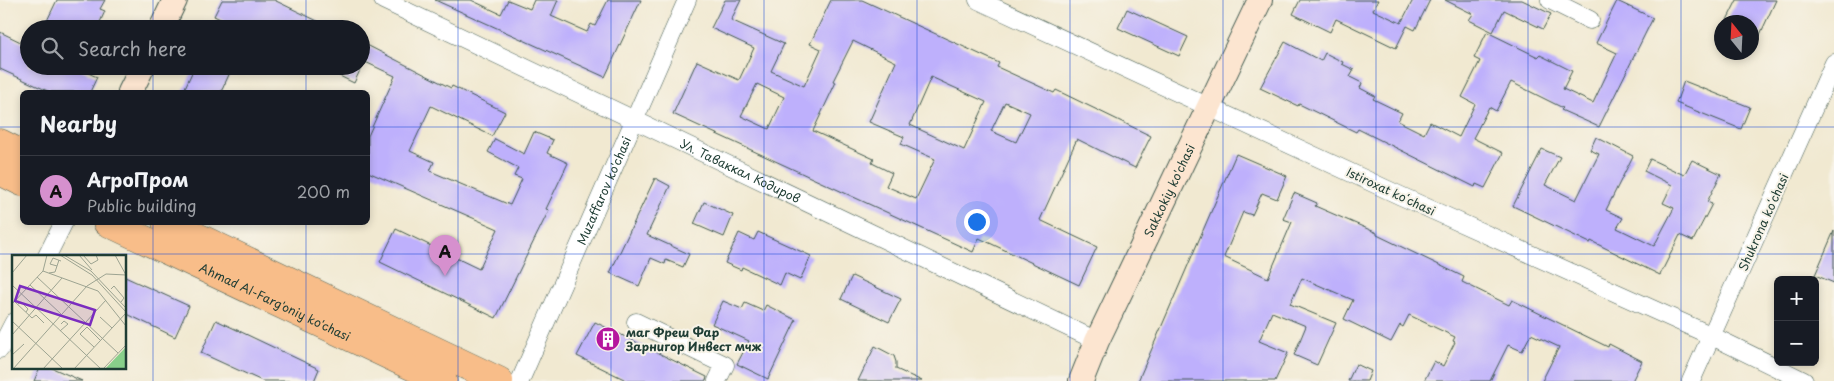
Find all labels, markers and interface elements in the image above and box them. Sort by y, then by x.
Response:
north arrow [1714,15,1759,60]
search box [20,20,370,75]
icon: search [38,34,66,62]
text: Search here [78,34,187,62]
text: Nearby [40,107,117,139]
street label: Muzaffarov ko'chasi [572,134,635,247]
street label: Ул. Таваккал Кодиров [677,134,803,207]
street label: Sakkokiy ko'chasi [1139,141,1199,240]
street label: Istiroxat koʻchasi [1344,162,1438,220]
text: АгроПром [87,165,189,193]
street label: Shukrona koʻchasi [1733,170,1793,274]
text: A [50,179,62,203]
text: 200 m [297,179,350,203]
text: Public building [87,193,197,217]
your location [964,209,990,235]
pin: A [429,235,461,276]
inset map [12,255,126,368]
street label: Ahmad Al-Farg'oniy ko'chasi [197,258,354,345]
map controls [1774,276,1819,366]
button: + [1774,276,1819,321]
button: − [1774,321,1819,366]
place label: маг Фреш Фар Зарнигор Инвест мчж [625,323,762,355]
building icon: маг Фреш Фар Зарнигор Инвест мчж [595,326,621,352]

